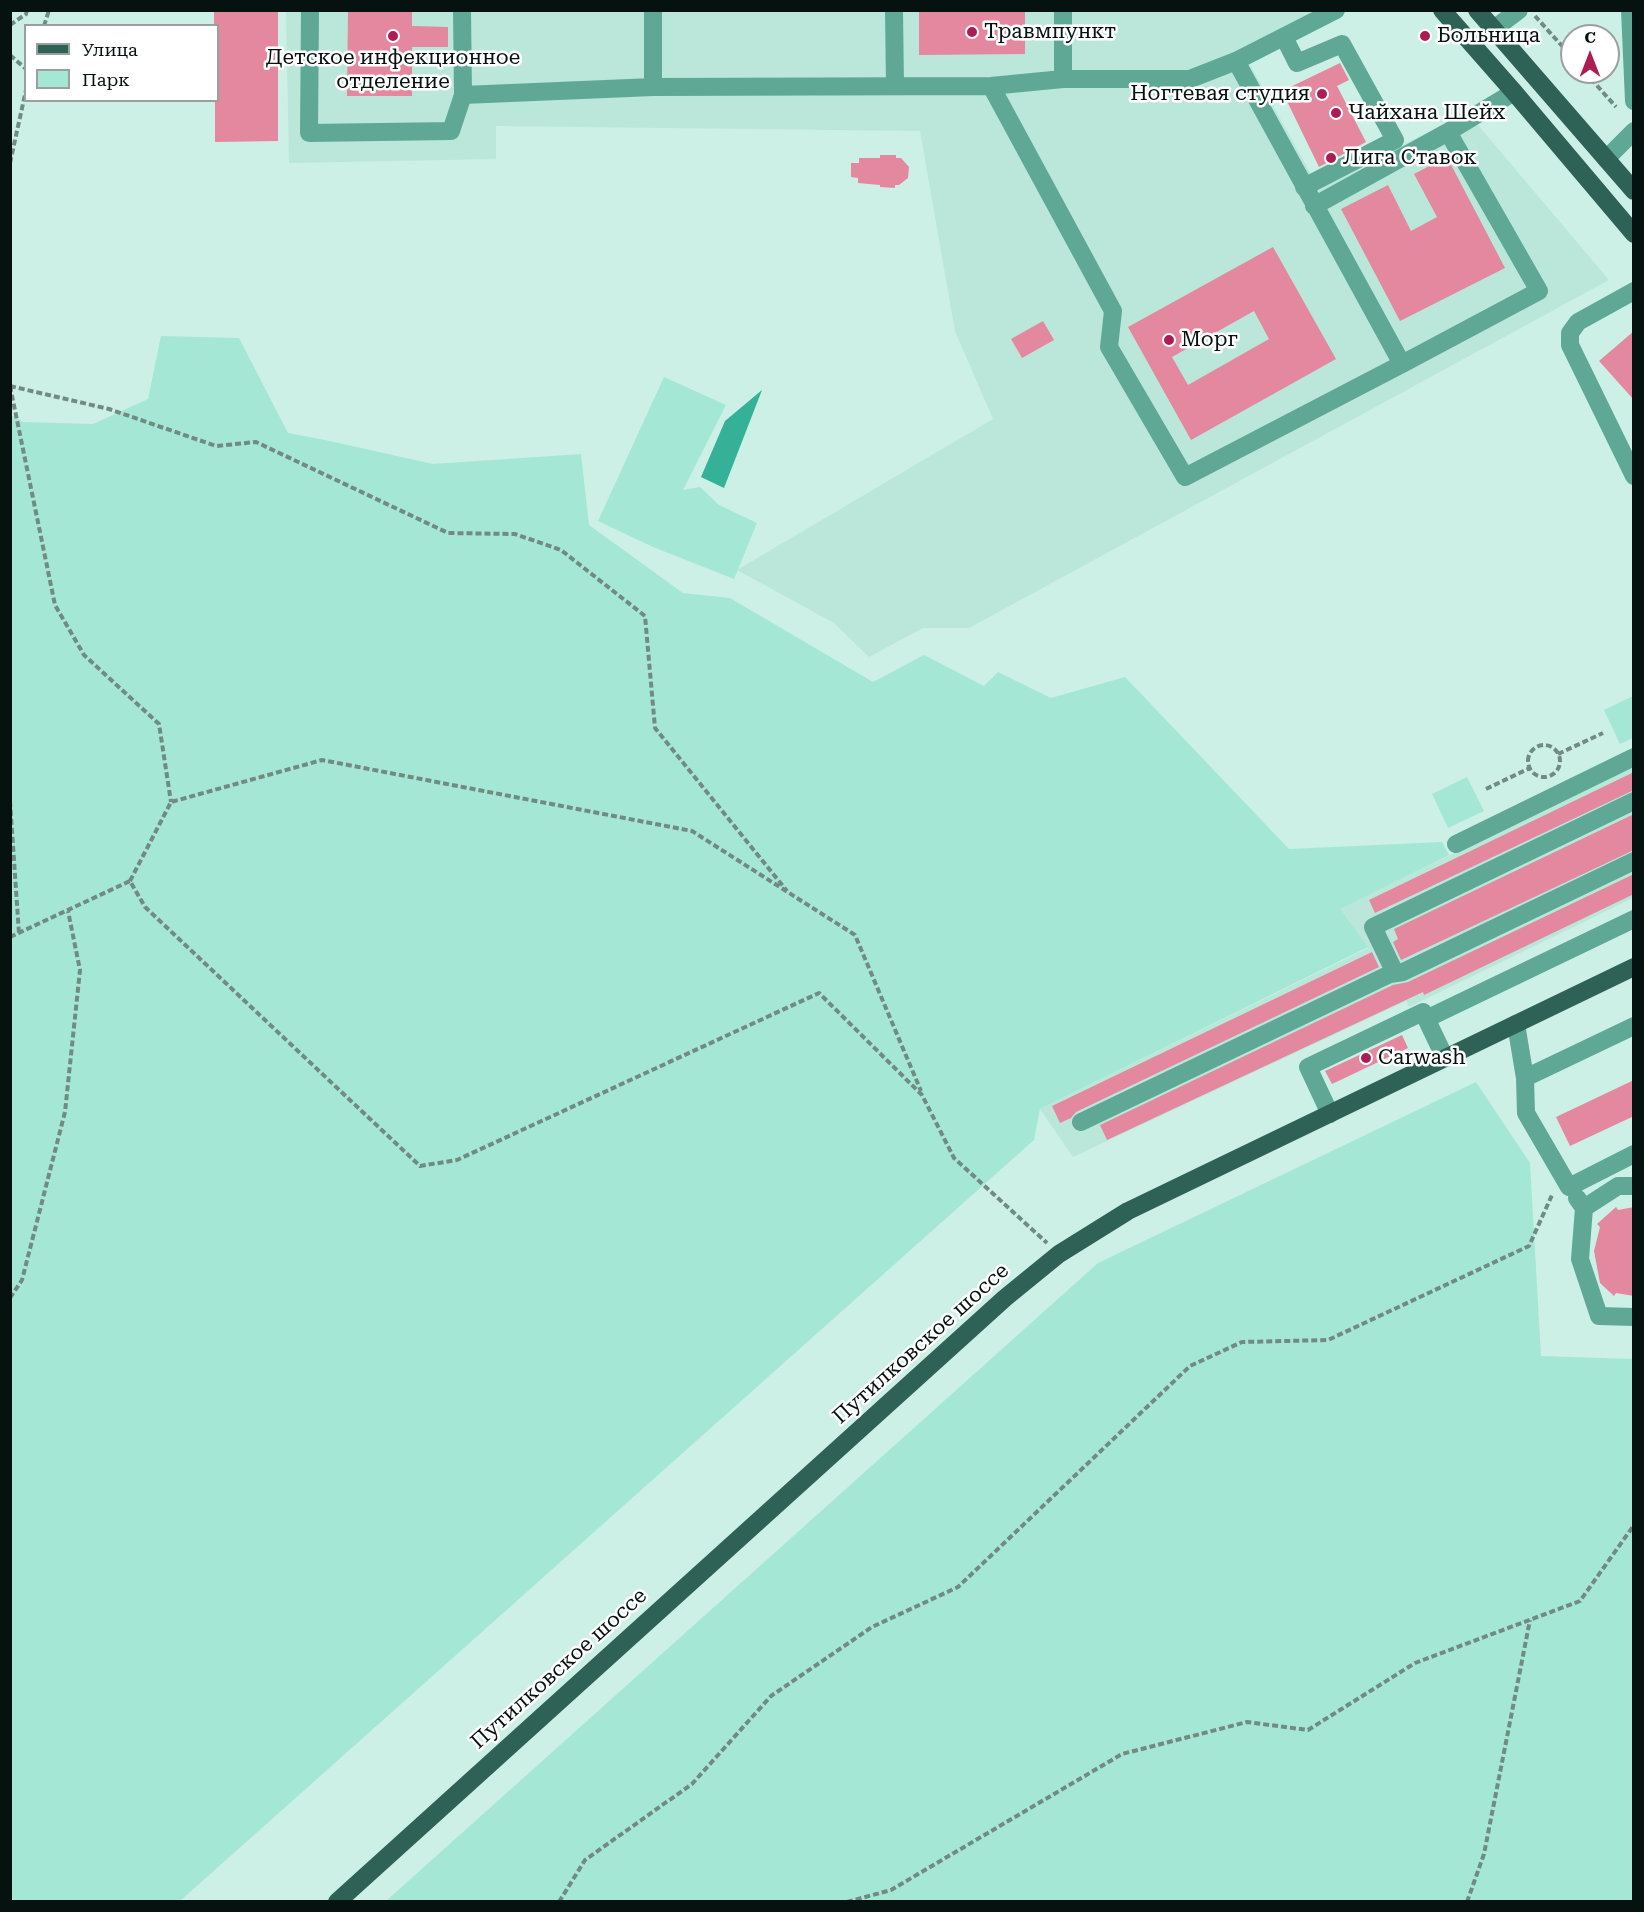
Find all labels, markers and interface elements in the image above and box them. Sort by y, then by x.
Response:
place label: Травмпункт [984,19,1116,45]
place label: Больница [1437,23,1540,49]
legend [24,24,219,102]
north arrow [1560,24,1620,84]
marker: Травмпункт [965,25,979,39]
text: С [1584,28,1596,47]
marker: Детское инфекционное отделение [386,29,400,43]
marker: Больница [1418,29,1432,43]
text: Улица [82,39,138,60]
place label: Детское инфекционное отделение [266,45,520,95]
text: Парк [82,69,130,90]
place label: Ногтевая студия [1130,81,1310,107]
marker: Ногтевая студия [1315,87,1329,101]
place label: Чайхана Шейх [1348,100,1505,126]
marker: Чайхана Шейх [1329,106,1343,120]
place label: Лига Ставок [1343,145,1477,171]
marker: Лига Ставок [1324,151,1338,165]
place label: Морг [1181,327,1238,353]
marker: Морг [1162,333,1176,347]
place label: Carwash [1378,1045,1465,1071]
marker: Carwash [1359,1051,1373,1065]
street label: Путилковское шоссе [828,1258,1014,1430]
street label: Путилковское шоссе [466,1583,652,1755]

